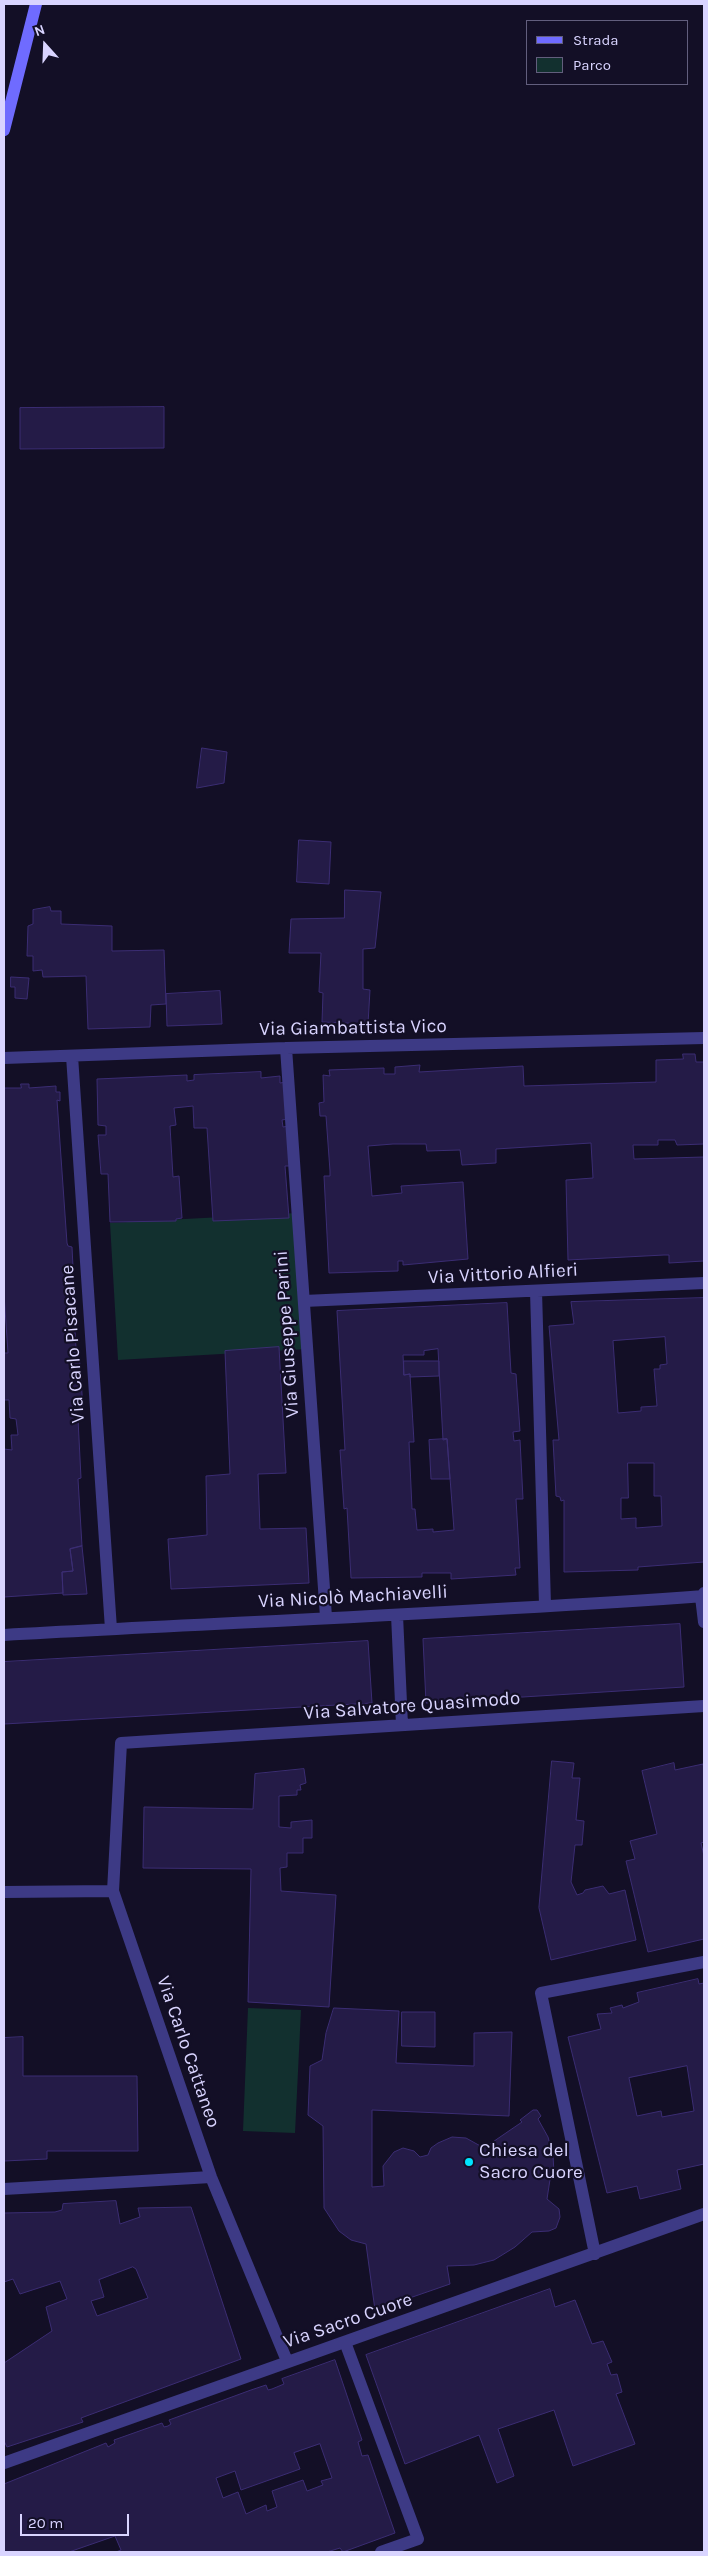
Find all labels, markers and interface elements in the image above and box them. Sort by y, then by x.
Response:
north arrow [20,20,70,70]
legend [526,20,688,85]
text: N [32,21,47,40]
text: Strada [573,31,619,49]
text: Parco [573,56,611,74]
street label: Via Giambattista Vico [259,1015,447,1041]
street label: Via Giuseppe Parini [270,1250,304,1418]
street label: Via Vittorio Alfieri [427,1259,579,1289]
street label: Via Carlo Pisacane [56,1264,90,1424]
street label: Via Nicolò Machiavelli [258,1581,448,1613]
street label: Via Salvatore Quasimodo [303,1687,521,1725]
street label: Via Carlo Cattaneo [151,1973,225,2131]
place label: Chiesa del Sacro Cuore [479,2140,583,2184]
marker: Chiesa del Sacro Cuore [463,2156,475,2168]
street label: Via Sacro Cuore [280,2288,416,2354]
scale bar [22,2504,131,2536]
text: 20 m [28,2514,63,2532]

